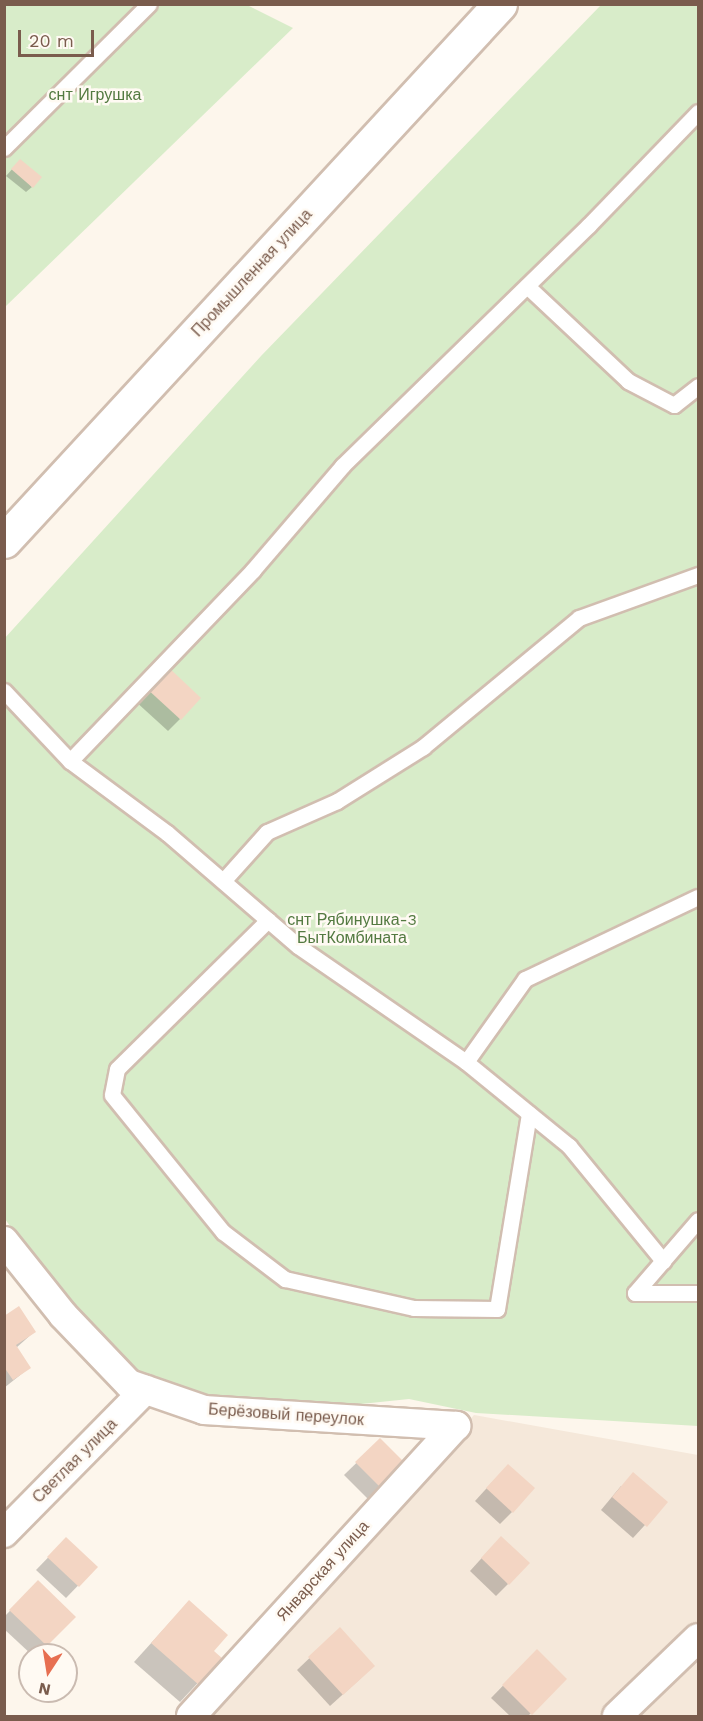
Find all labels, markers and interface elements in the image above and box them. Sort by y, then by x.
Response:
scale bar [21,18,98,56]
text: 20 m [29,30,74,51]
park label: снт Игрушка [49,85,141,105]
street label: Промышленная улица [188,205,316,341]
park label: снт Рябинушка-3 БытКомбината [287,910,417,948]
street label: Берёзовый переулок [208,1400,364,1430]
street label: Светлая улица [29,1415,121,1507]
street label: Январская улица [273,1517,373,1625]
north arrow [18,1643,78,1703]
text: N [37,1679,52,1700]

